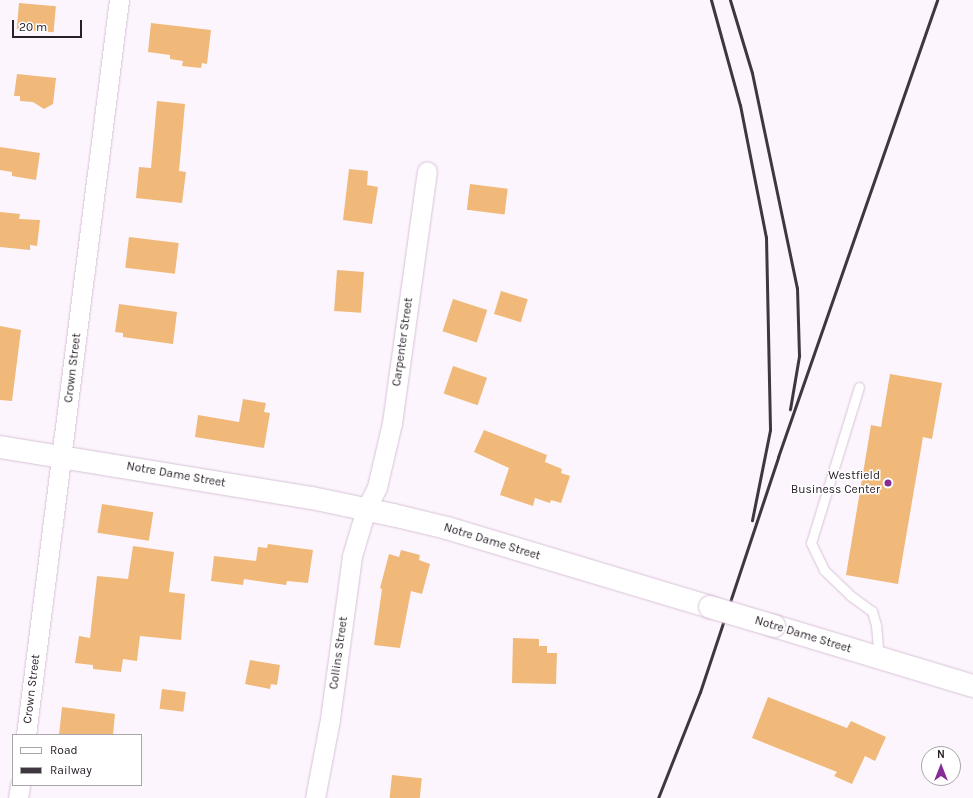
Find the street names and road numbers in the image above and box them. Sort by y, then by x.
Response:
street label: Carpenter Street [390,297,416,387]
street label: Crown Street [62,332,84,404]
street label: Notre Dame Street [125,459,227,491]
street label: Notre Dame Street [442,520,542,564]
street label: Notre Dame Street [753,613,853,657]
street label: Collins Street [327,616,351,690]
street label: Crown Street [21,653,43,725]

